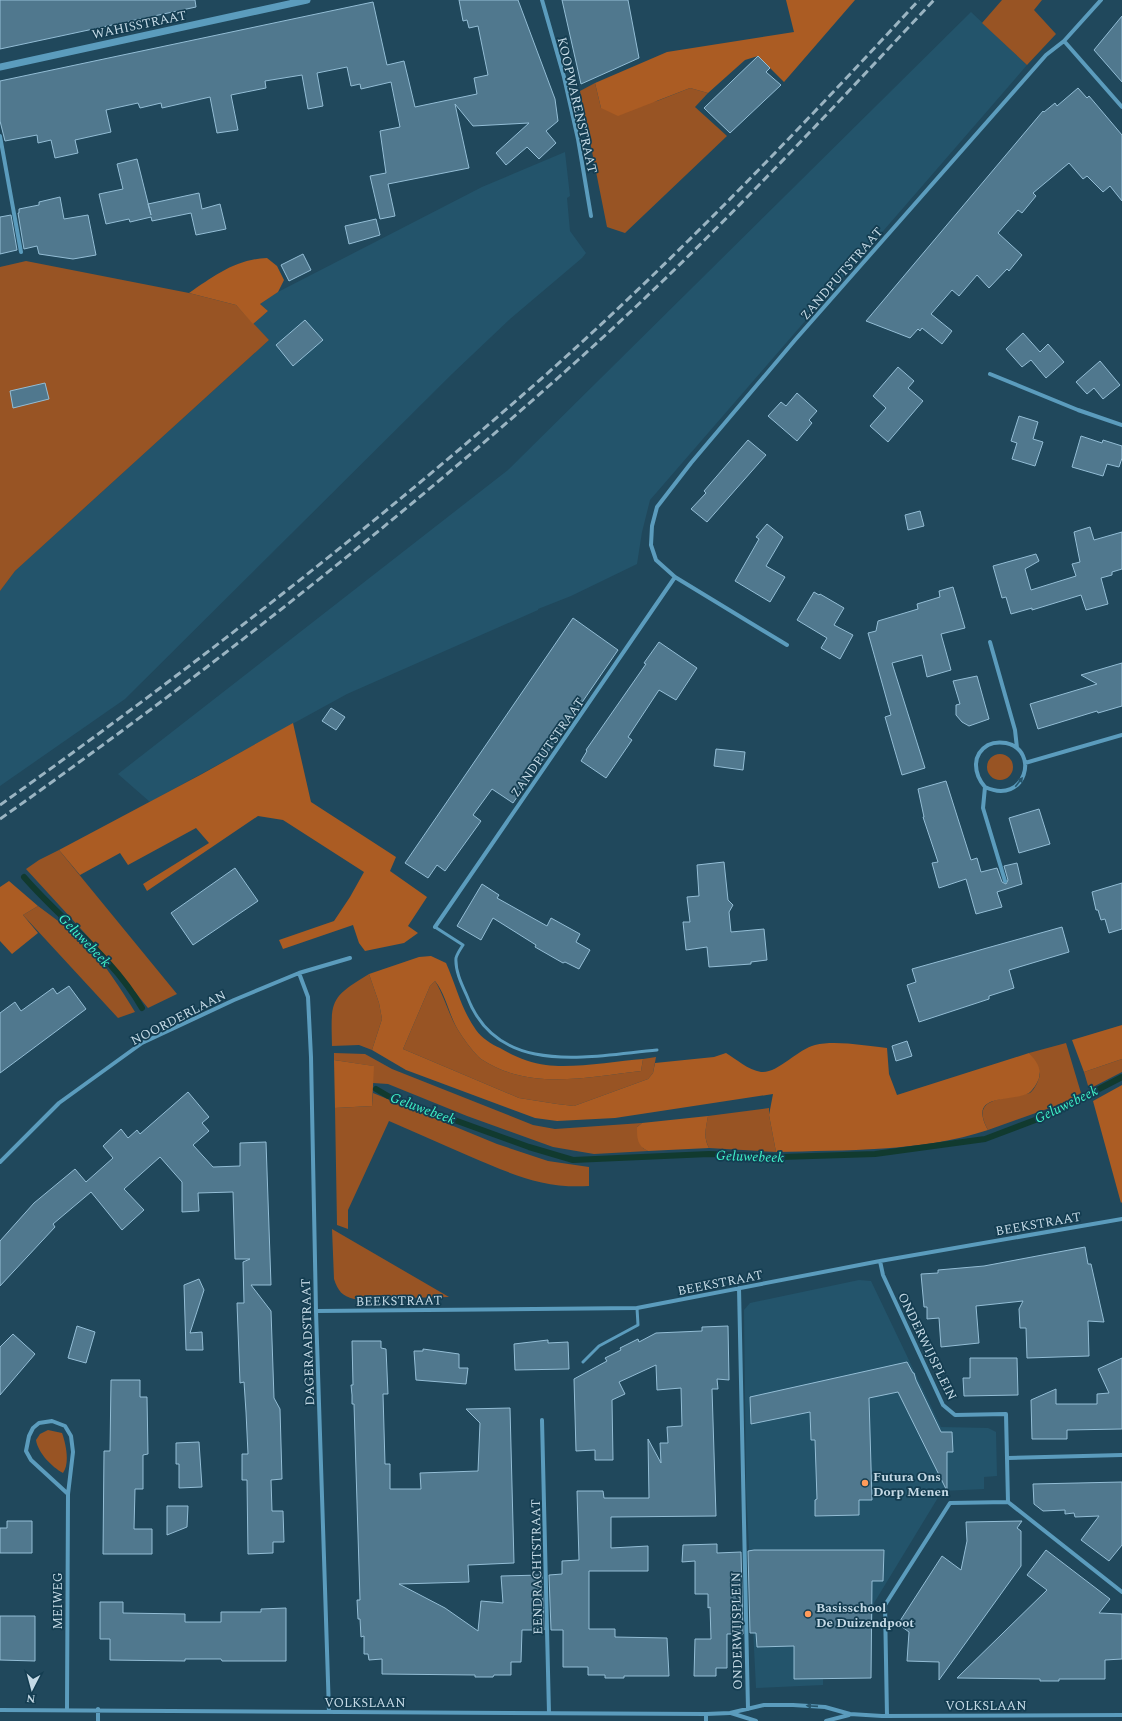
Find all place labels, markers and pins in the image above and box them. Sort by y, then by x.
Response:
place label: Futura Ons Dorp Menen [873,1467,949,1502]
marker: Futura Ons Dorp Menen [860,1478,870,1488]
place label: Basisschool De Duizendpoot [816,1598,914,1633]
marker: Basisschool De Duizendpoot [803,1609,813,1619]

